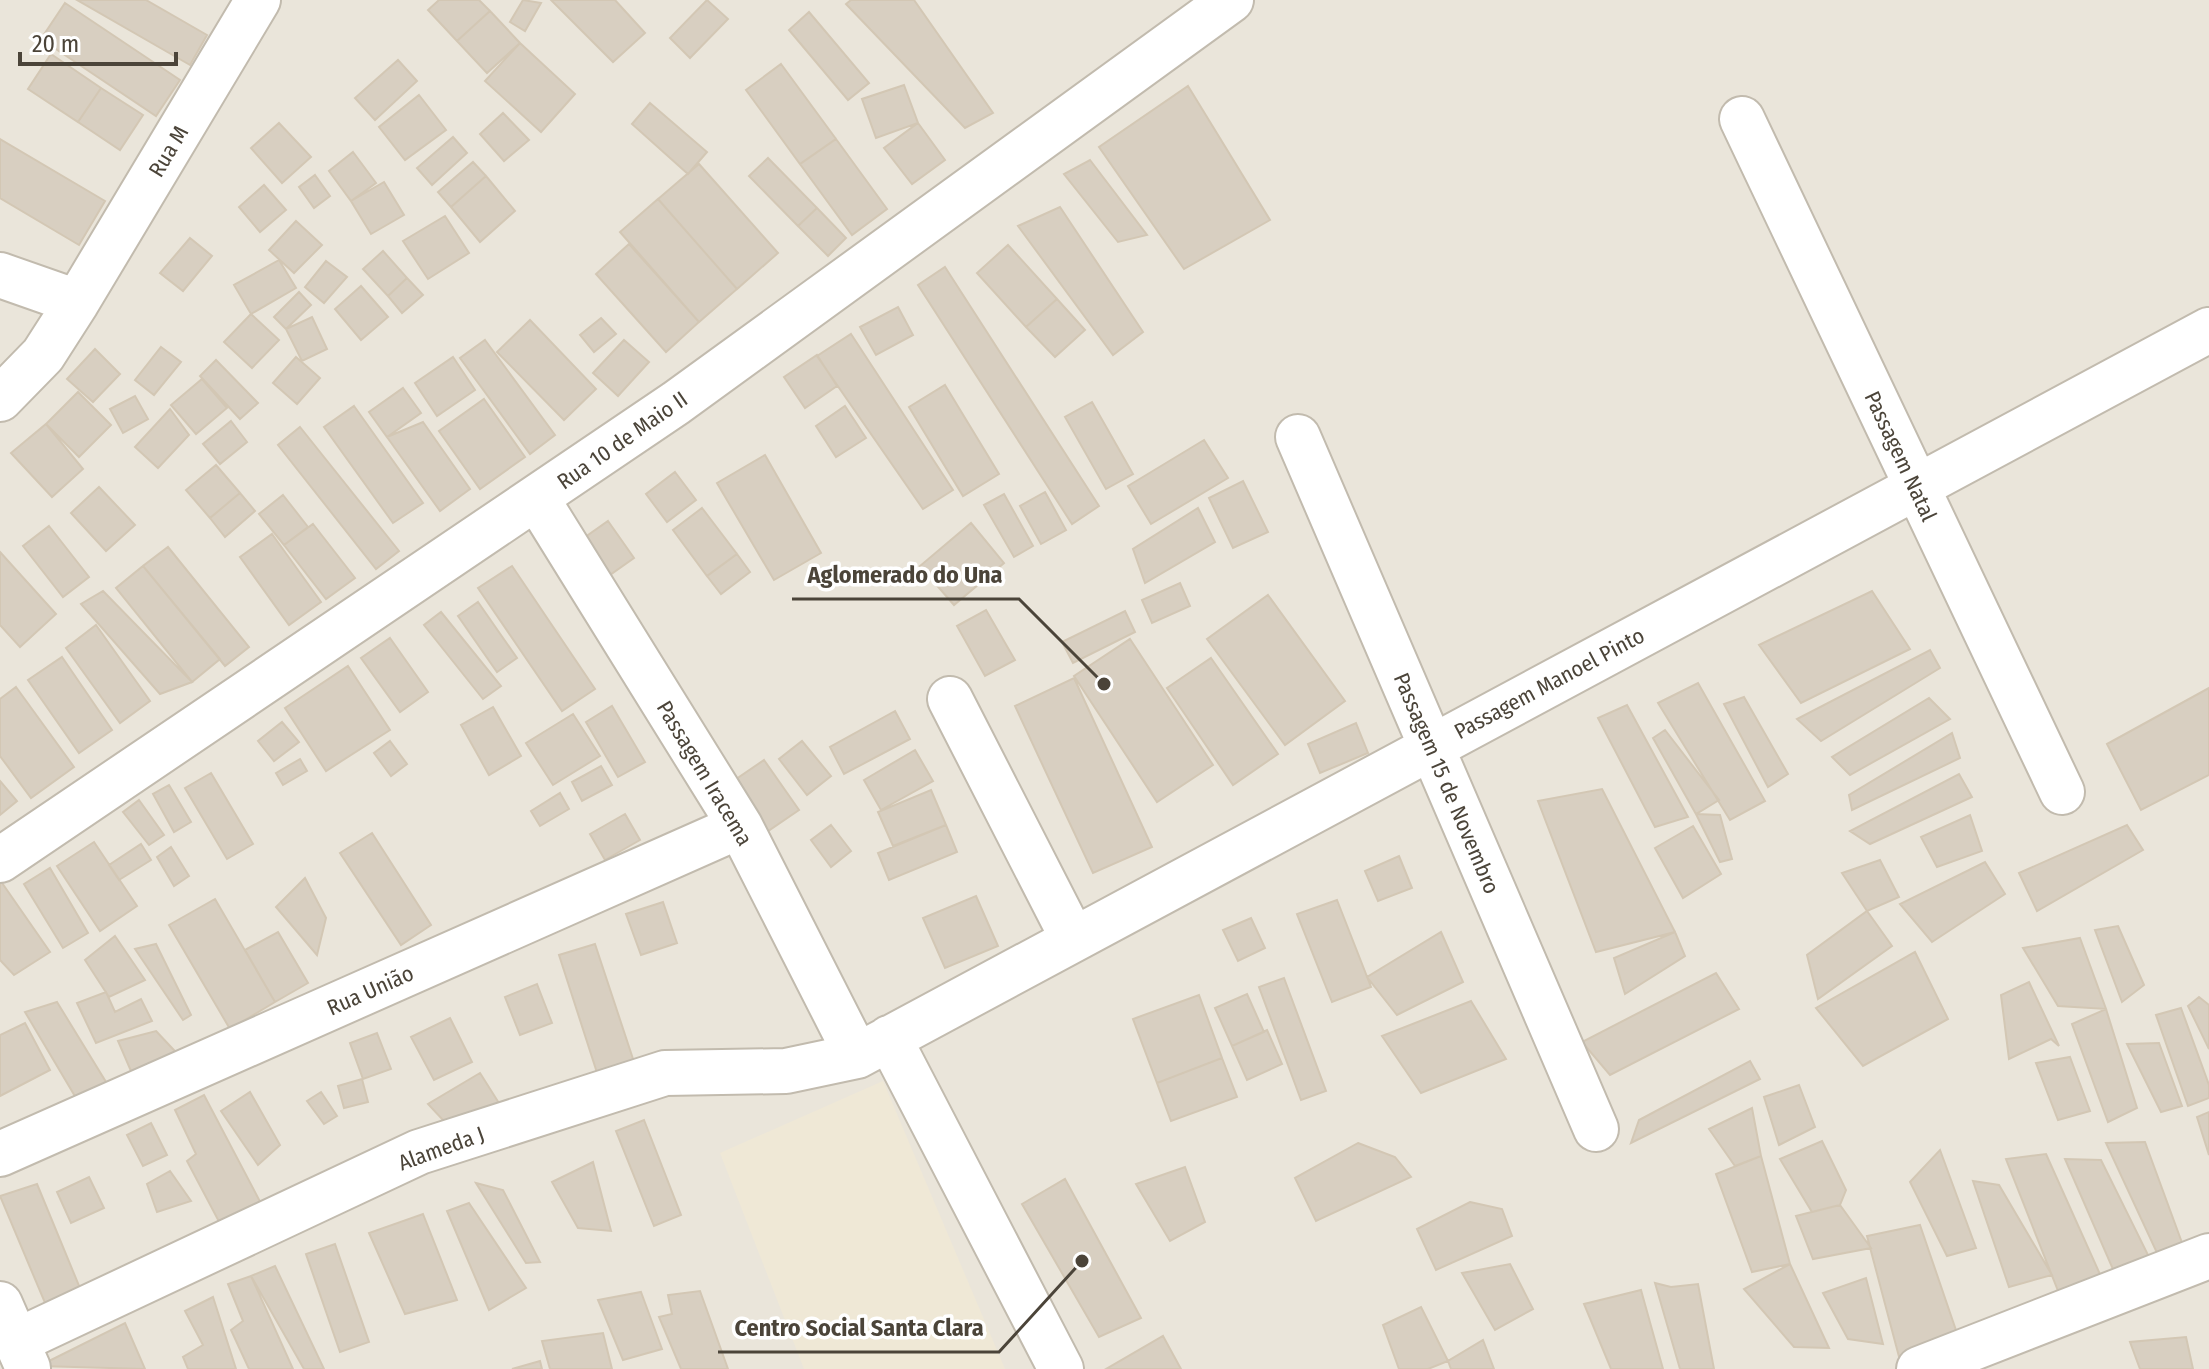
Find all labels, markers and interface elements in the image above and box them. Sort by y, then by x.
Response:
scale bar [20,16,176,66]
text: 20 m [32,30,79,58]
street label: Rua M [143,121,194,182]
street label: Rua 10 de Maio II [552,386,693,495]
street label: Passagem Natal [1859,387,1943,526]
callout: Aglomerado do Una [792,551,1019,599]
text: Aglomerado do Una [806,561,1003,589]
street label: Passagem Manoel Pinto [1450,622,1649,745]
street label: Passagem 15 de Novembro [1388,669,1505,898]
street label: Passagem Iracema [651,696,758,851]
street label: Rua União [323,959,418,1021]
street label: Alameda J [394,1120,488,1176]
callout: Centro Social Santa Clara [718,1304,999,1352]
text: Centro Social Santa Clara [734,1314,984,1342]

